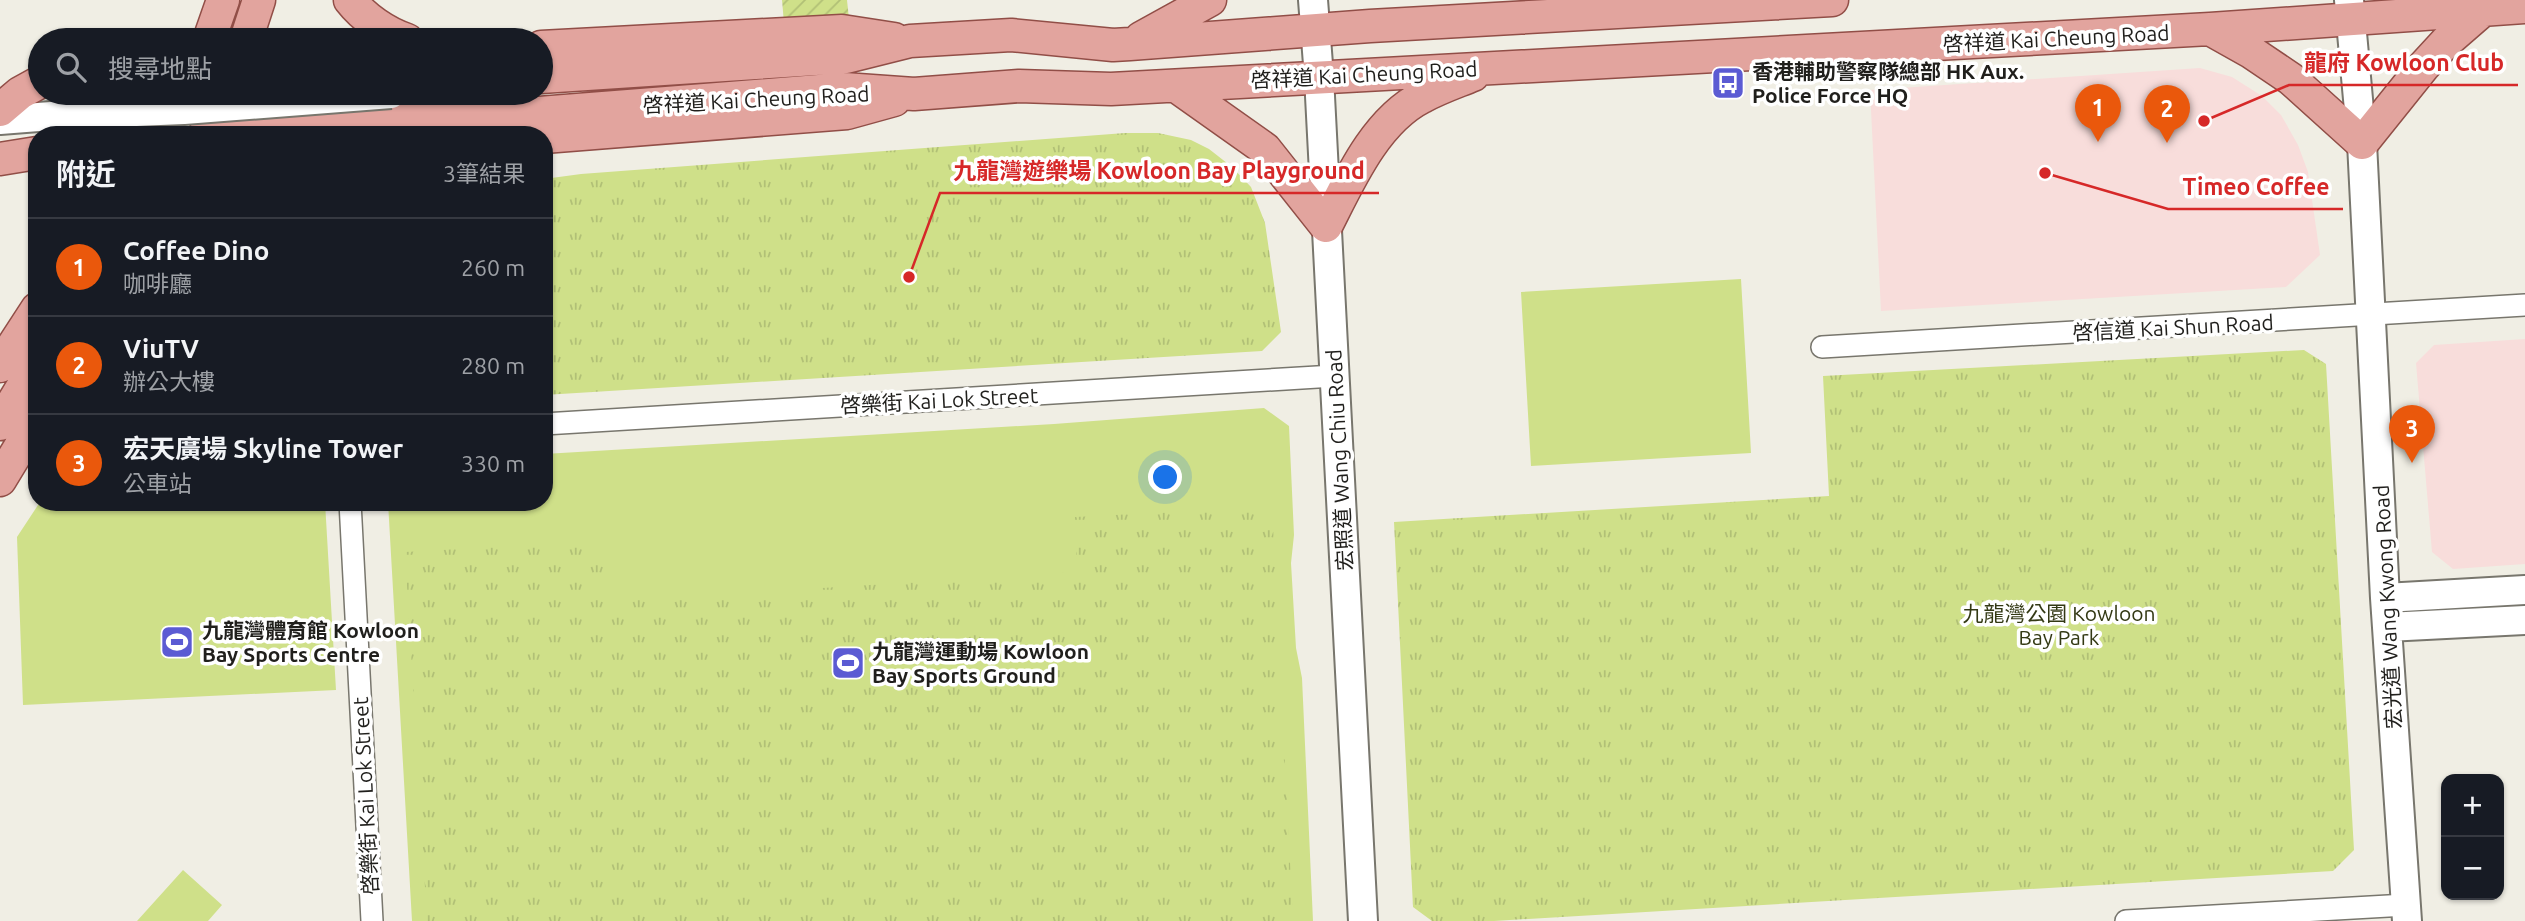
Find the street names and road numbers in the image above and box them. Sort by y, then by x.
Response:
street label: 啓祥道 Kai Cheung Road [1942,20,2170,56]
street label: 啓祥道 Kai Cheung Road [1250,56,1478,92]
street label: 啓祥道 Kai Cheung Road [642,81,870,117]
street label: 啓信道 Kai Shun Road [2072,310,2274,344]
street label: 宏照道 Wang Chiu Road [1321,349,1357,571]
street label: 啓樂街 Kai Lok Street [839,383,1039,417]
street label: 宏光道 Wang Kwong Road [2369,484,2405,730]
street label: 啓樂街 Kai Lok Street [348,696,382,896]

